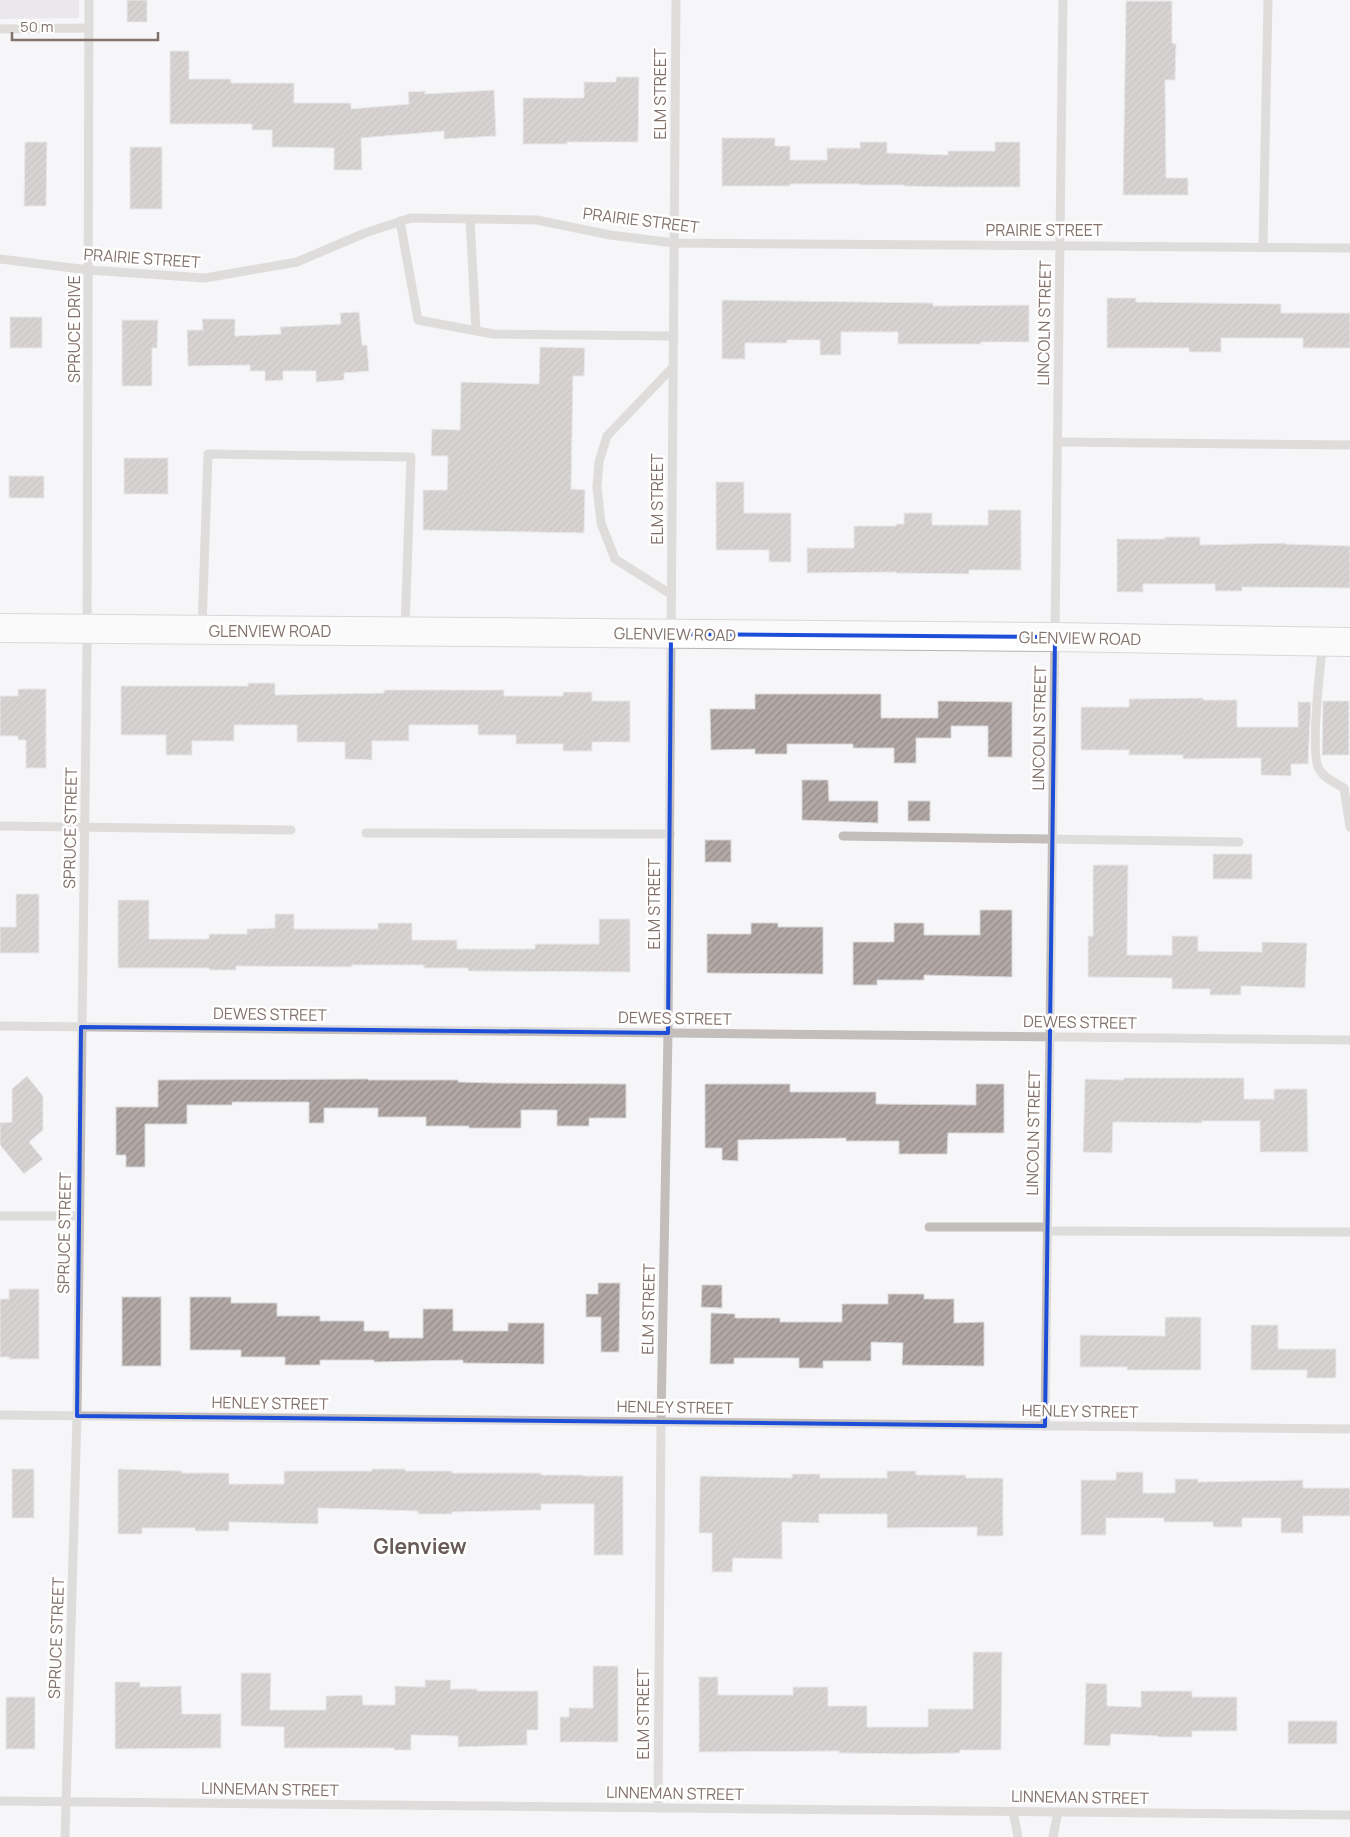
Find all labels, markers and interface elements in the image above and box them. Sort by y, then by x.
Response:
scale bar [12,10,159,42]
text: 50 m [20,16,54,37]
street label: ELM STREET [649,48,671,140]
street label: PRAIRIE STREET [582,202,701,238]
street label: PRAIRIE STREET [985,219,1103,241]
street label: PRAIRIE STREET [83,243,202,273]
street label: LINCOLN STREET [1032,260,1056,386]
street label: SPRUCE DRIVE [63,275,85,383]
street label: ELM STREET [646,453,668,545]
street label: GLENVIEW ROAD [209,620,331,642]
street label: GLENVIEW ROAD [614,622,737,646]
street label: GLENVIEW ROAD [1019,626,1142,650]
street label: LINCOLN STREET [1027,665,1051,791]
street label: SPRUCE STREET [58,766,82,889]
street label: ELM STREET [643,858,665,950]
street label: DEWES STREET [213,1002,328,1026]
street label: DEWES STREET [618,1006,733,1030]
street label: DEWES STREET [1023,1010,1138,1034]
street label: LINCOLN STREET [1021,1070,1045,1196]
street label: SPRUCE STREET [52,1171,76,1294]
street label: ELM STREET [636,1263,660,1355]
street label: HENLEY STREET [211,1391,329,1415]
street label: HENLEY STREET [616,1395,734,1419]
street label: HENLEY STREET [1021,1399,1139,1423]
district label: Glenview [373,1532,467,1560]
street label: SPRUCE STREET [43,1576,69,1699]
street label: ELM STREET [632,1668,654,1760]
street label: LINNEMAN STREET [201,1777,340,1801]
street label: LINNEMAN STREET [606,1781,745,1805]
street label: LINNEMAN STREET [1011,1785,1150,1809]

